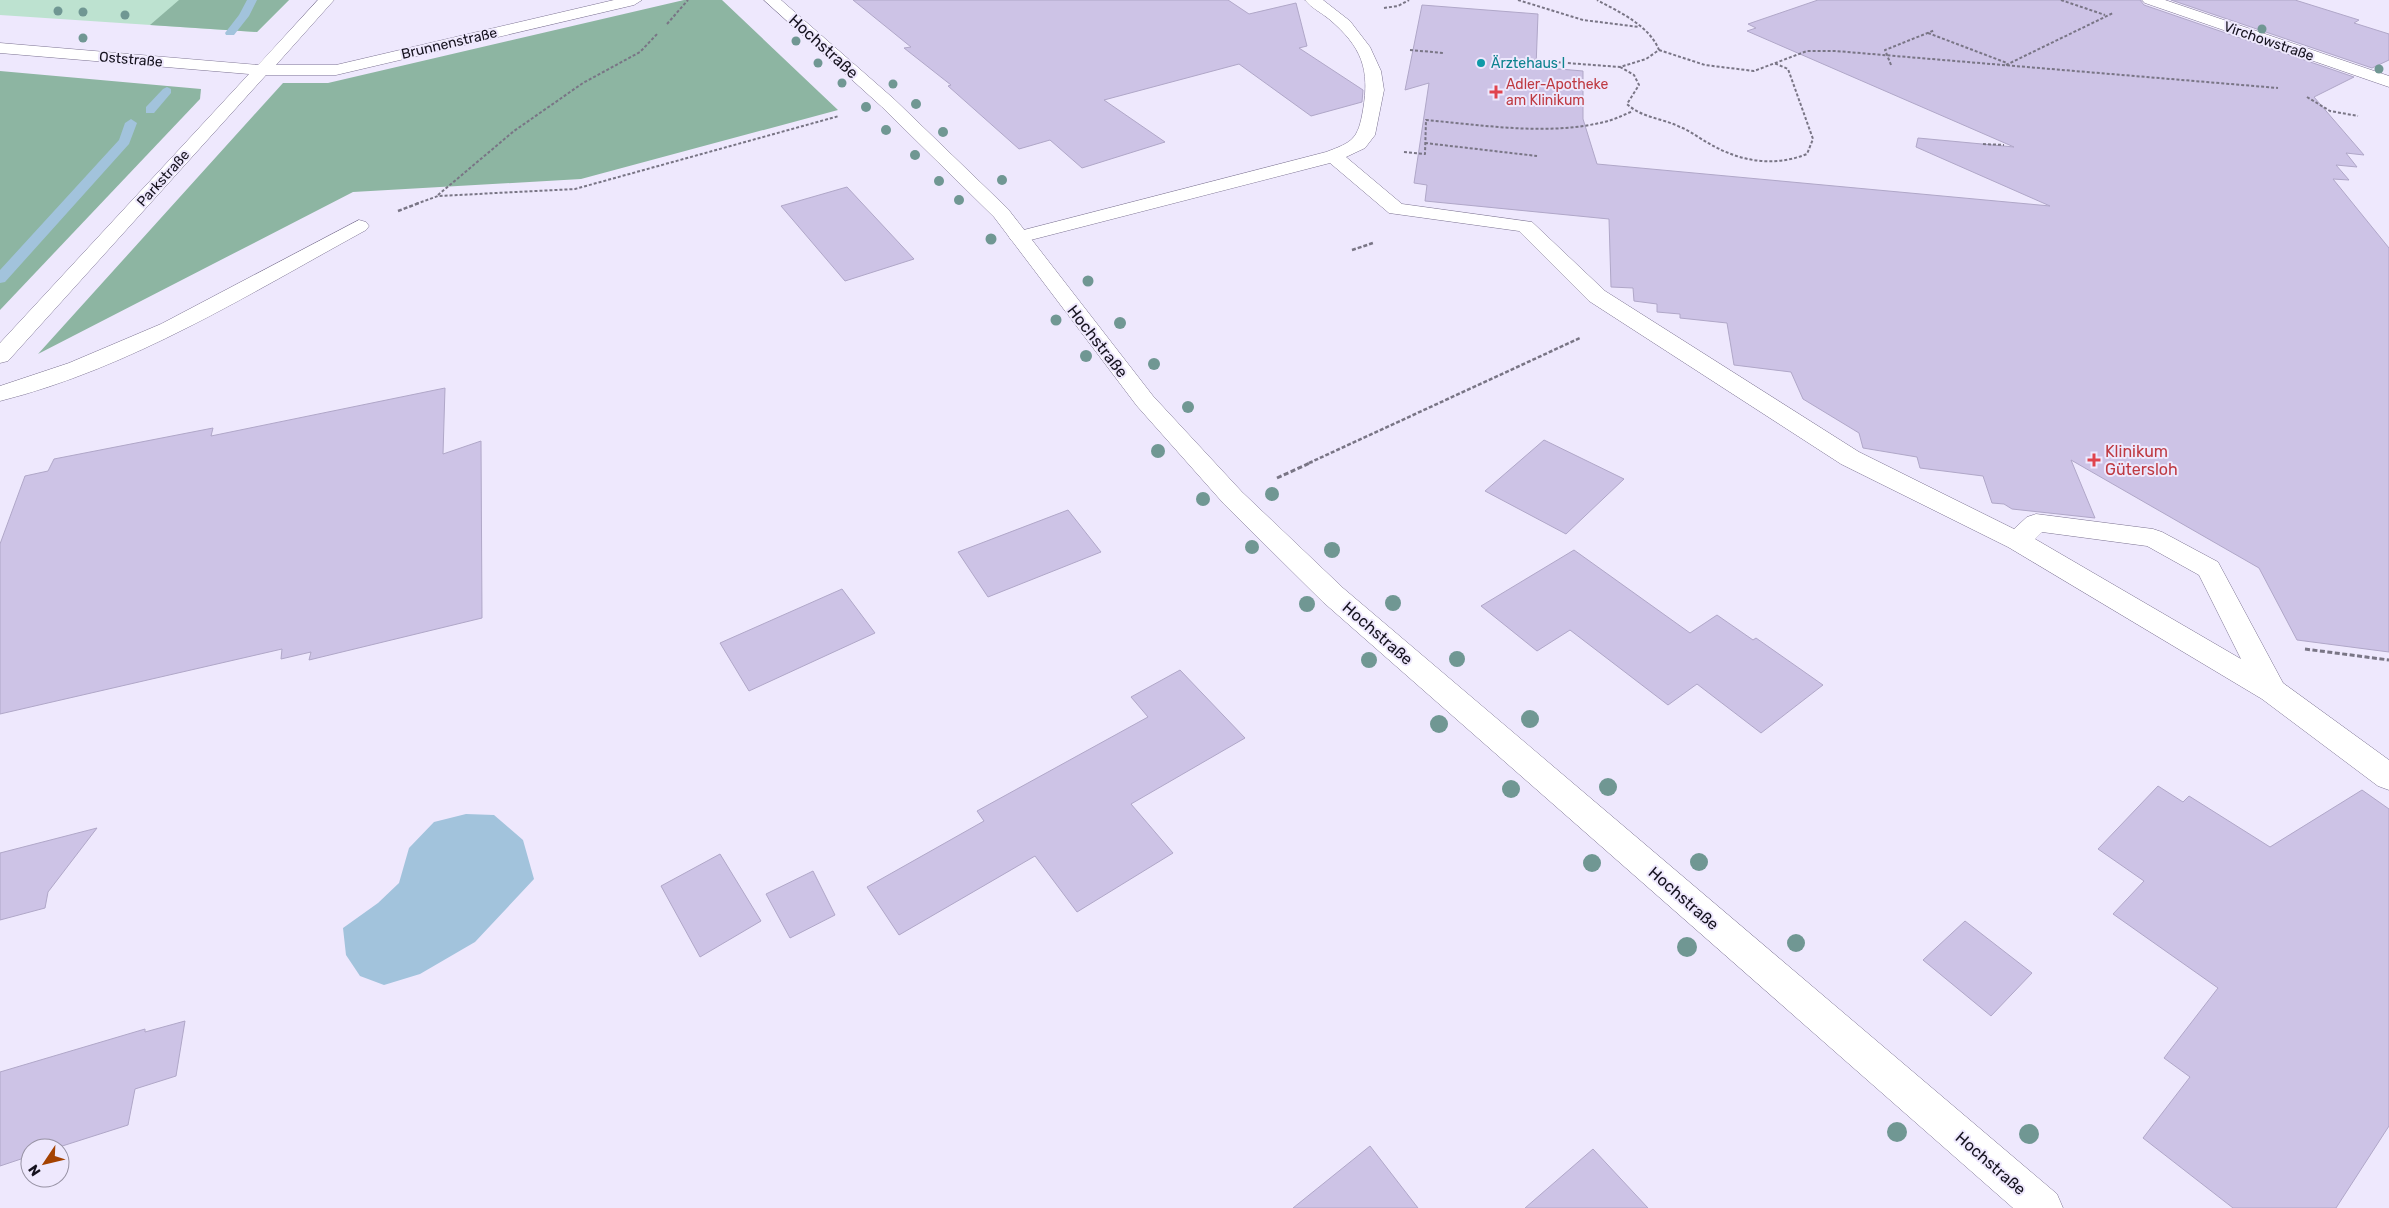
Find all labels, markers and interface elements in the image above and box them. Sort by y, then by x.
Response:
street label: Hochstraße [785,10,862,82]
street label: Virchowstraße [2221,18,2316,65]
street label: Brunnenstraße [399,24,499,63]
street label: Oststraße [98,48,164,71]
place label: Ärztehaus I [1491,55,1565,72]
marker: Ärztehaus I [1475,57,1487,69]
place label: Adler-Apotheke am Klinikum [1506,76,1608,109]
marker: Adler-Apotheke am Klinikum [1490,86,1502,98]
street label: Parkstraße [133,146,193,210]
street label: Hochstraße [1063,301,1132,381]
place label: Klinikum Gütersloh [2105,442,2178,479]
marker: Klinikum Gütersloh [2087,453,2101,467]
street label: Hochstraße [1339,598,1417,669]
street label: Hochstraße [1645,863,1723,934]
street label: Hochstraße [1952,1128,2030,1199]
north arrow [20,1138,70,1188]
text: N [25,1161,45,1179]

